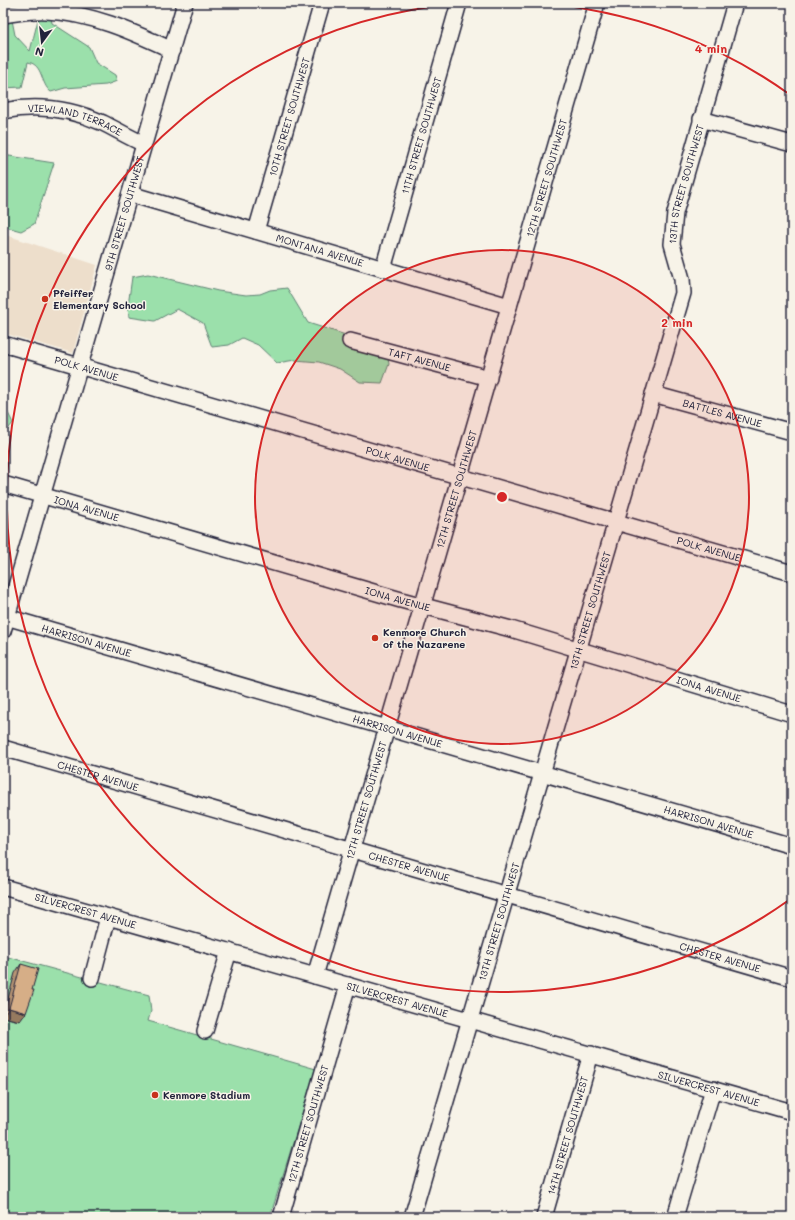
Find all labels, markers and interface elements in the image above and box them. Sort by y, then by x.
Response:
north arrow [22,22,62,62]
text: 4 min [695,40,727,56]
text: N [33,44,45,60]
street label: 10TH STREET SOUTHWEST [265,55,313,178]
street label: 11TH STREET SOUTHWEST [398,75,445,196]
street label: VIEWLAND TERRACE [27,101,125,139]
street label: 12TH STREET SOUTHWEST [523,117,570,239]
street label: 13TH STREET SOUTHWEST [665,122,707,244]
street label: 9TH STREET SOUTHWEST [101,154,147,272]
street label: MONTANA AVENUE [274,231,366,270]
place label: Pfeiffer Elementary School [53,286,146,312]
marker: Pfeiffer Elementary School [40,294,50,304]
text: 2 min [661,314,693,330]
street label: TAFT AVENUE [387,344,453,375]
street label: POLK AVENUE [53,352,120,384]
street label: BATTLES AVENUE [681,395,764,431]
street label: 12TH STREET SOUTHWEST [432,428,480,550]
street label: POLK AVENUE [364,443,432,475]
centre of rings [495,490,509,504]
street label: IONA AVENUE [52,492,121,525]
street label: POLK AVENUE [675,533,743,565]
street label: 13TH STREET SOUTHWEST [566,549,614,671]
street label: IONA AVENUE [363,583,432,614]
street label: HARRISON AVENUE [40,621,133,660]
place label: Kenmore Church of the Nazarene [383,625,466,651]
marker: Kenmore Church of the Nazarene [370,633,380,643]
street label: IONA AVENUE [675,672,743,705]
street label: HARRISON AVENUE [351,711,444,751]
street label: 12TH STREET SOUTHWEST [342,739,390,861]
street label: CHESTER AVENUE [56,757,141,794]
street label: HARRISON AVENUE [662,802,755,841]
street label: CHESTER AVENUE [367,848,452,885]
street label: 13TH STREET SOUTHWEST [475,860,523,982]
street label: SILVERCREST AVENUE [33,889,138,932]
street label: CHESTER AVENUE [678,939,763,976]
street label: SILVERCREST AVENUE [345,978,450,1021]
street label: 12TH STREET SOUTHWEST [284,1063,332,1185]
street label: SILVERCREST AVENUE [656,1067,762,1109]
street label: 14TH STREET SOUTHWEST [544,1074,591,1196]
place label: Kenmore Stadium [163,1088,250,1102]
marker: Kenmore Stadium [150,1090,160,1100]

